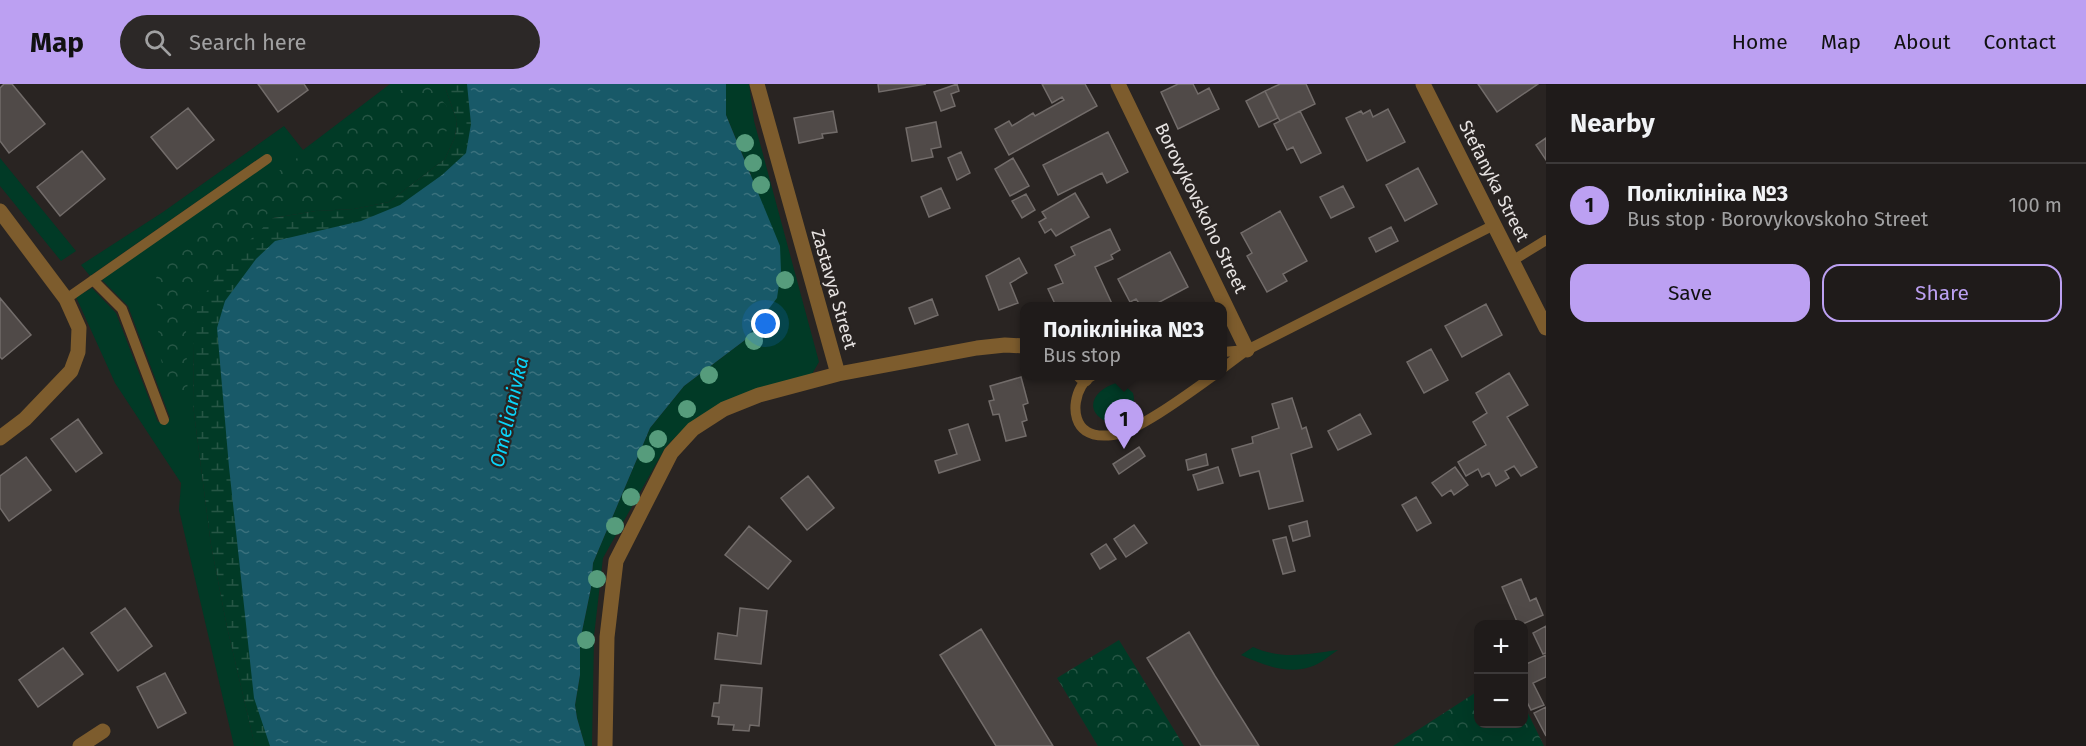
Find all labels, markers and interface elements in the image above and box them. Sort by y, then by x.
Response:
search box [120,15,540,69]
text: Map [30,26,84,59]
icon: search [141,26,174,59]
text: Search here [189,29,307,56]
text: Home [1732,29,1788,55]
text: Map [1821,29,1861,55]
text: About [1894,29,1951,55]
text: Contact [1984,29,2056,55]
text: Nearby [1570,108,1655,139]
street label: Stefanyka Street [1454,117,1534,246]
street label: Borovykovskoho Street [1150,119,1252,297]
text: Поліклініка №3 [1627,180,1788,207]
text: 1 [1585,193,1594,217]
text: 100 m [2009,193,2062,217]
text: Bus stop · Borovykovskoho Street [1627,207,1928,231]
street label: Zastavya Street [806,226,862,352]
button: Save [1570,264,1810,322]
button: Share [1822,264,2062,322]
popup [1020,302,1227,380]
your location [751,309,780,338]
text: Поліклініка №3 [1043,316,1204,343]
text: Bus stop [1043,343,1121,367]
water label: Omelianivka [485,354,533,470]
pin: 1 [1104,400,1144,449]
map controls [1474,620,1528,728]
button: + [1474,620,1528,674]
button: − [1474,674,1528,728]

